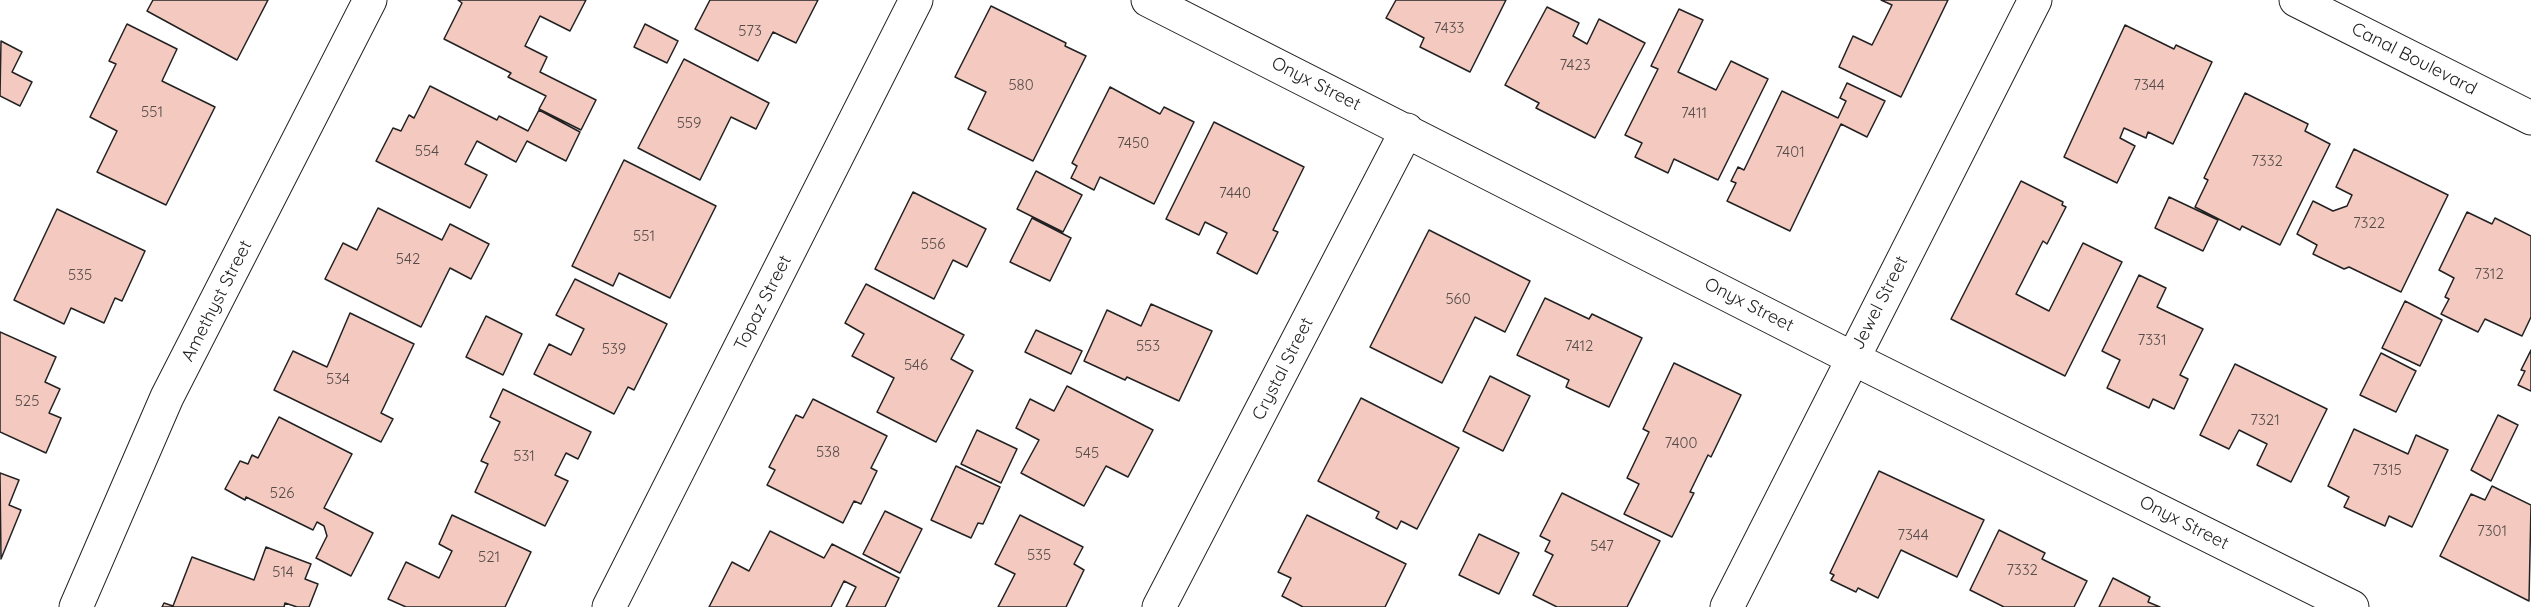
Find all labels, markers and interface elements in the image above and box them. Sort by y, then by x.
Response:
street label: Canal Boulevard [2348,18,2480,100]
house number: 7433 [1434,19,1464,37]
house number: 573 [738,22,762,40]
street label: Onyx Street [1268,52,1364,116]
house number: 7423 [1559,56,1591,74]
house number: 580 [1008,76,1034,94]
house number: 7344 [2133,76,2165,94]
house number: 551 [141,103,163,121]
house number: 7411 [1681,104,1707,122]
house number: 559 [677,114,701,132]
house number: 7450 [1117,134,1149,152]
house number: 554 [415,142,439,160]
house number: 7401 [1775,143,1805,161]
house number: 7332 [2251,152,2283,170]
house number: 7440 [1219,184,1251,202]
house number: 7322 [2353,214,2385,232]
house number: 551 [633,227,655,245]
house number: 556 [921,235,945,253]
street label: Amethyst Street [177,237,257,365]
house number: 542 [396,250,420,268]
street label: Topaz Street [730,252,796,354]
street label: Jewel Street [1847,252,1913,354]
house number: 7312 [2474,265,2504,283]
house number: 535 [68,266,92,284]
street label: Onyx Street [1701,273,1797,337]
house number: 560 [1445,290,1471,308]
street label: Crystal Street [1248,314,1318,424]
house number: 7331 [2138,331,2166,349]
house number: 553 [1136,337,1160,355]
house number: 7412 [1565,337,1593,355]
house number: 539 [602,340,626,358]
house number: 546 [904,356,928,374]
house number: 534 [326,370,350,388]
house number: 525 [15,392,39,410]
house number: 7321 [2250,411,2280,429]
house number: 7400 [1665,434,1697,452]
house number: 538 [816,443,840,461]
house number: 545 [1075,444,1099,462]
house number: 531 [513,447,535,465]
house number: 7315 [2372,461,2402,479]
house number: 526 [270,484,294,502]
street label: Onyx Street [2136,491,2232,555]
house number: 7301 [2477,522,2507,540]
house number: 7344 [1897,526,1929,544]
house number: 547 [1590,537,1614,555]
house number: 535 [1027,546,1051,564]
house number: 521 [478,548,500,566]
house number: 7332 [2006,561,2038,579]
house number: 514 [272,563,294,581]

